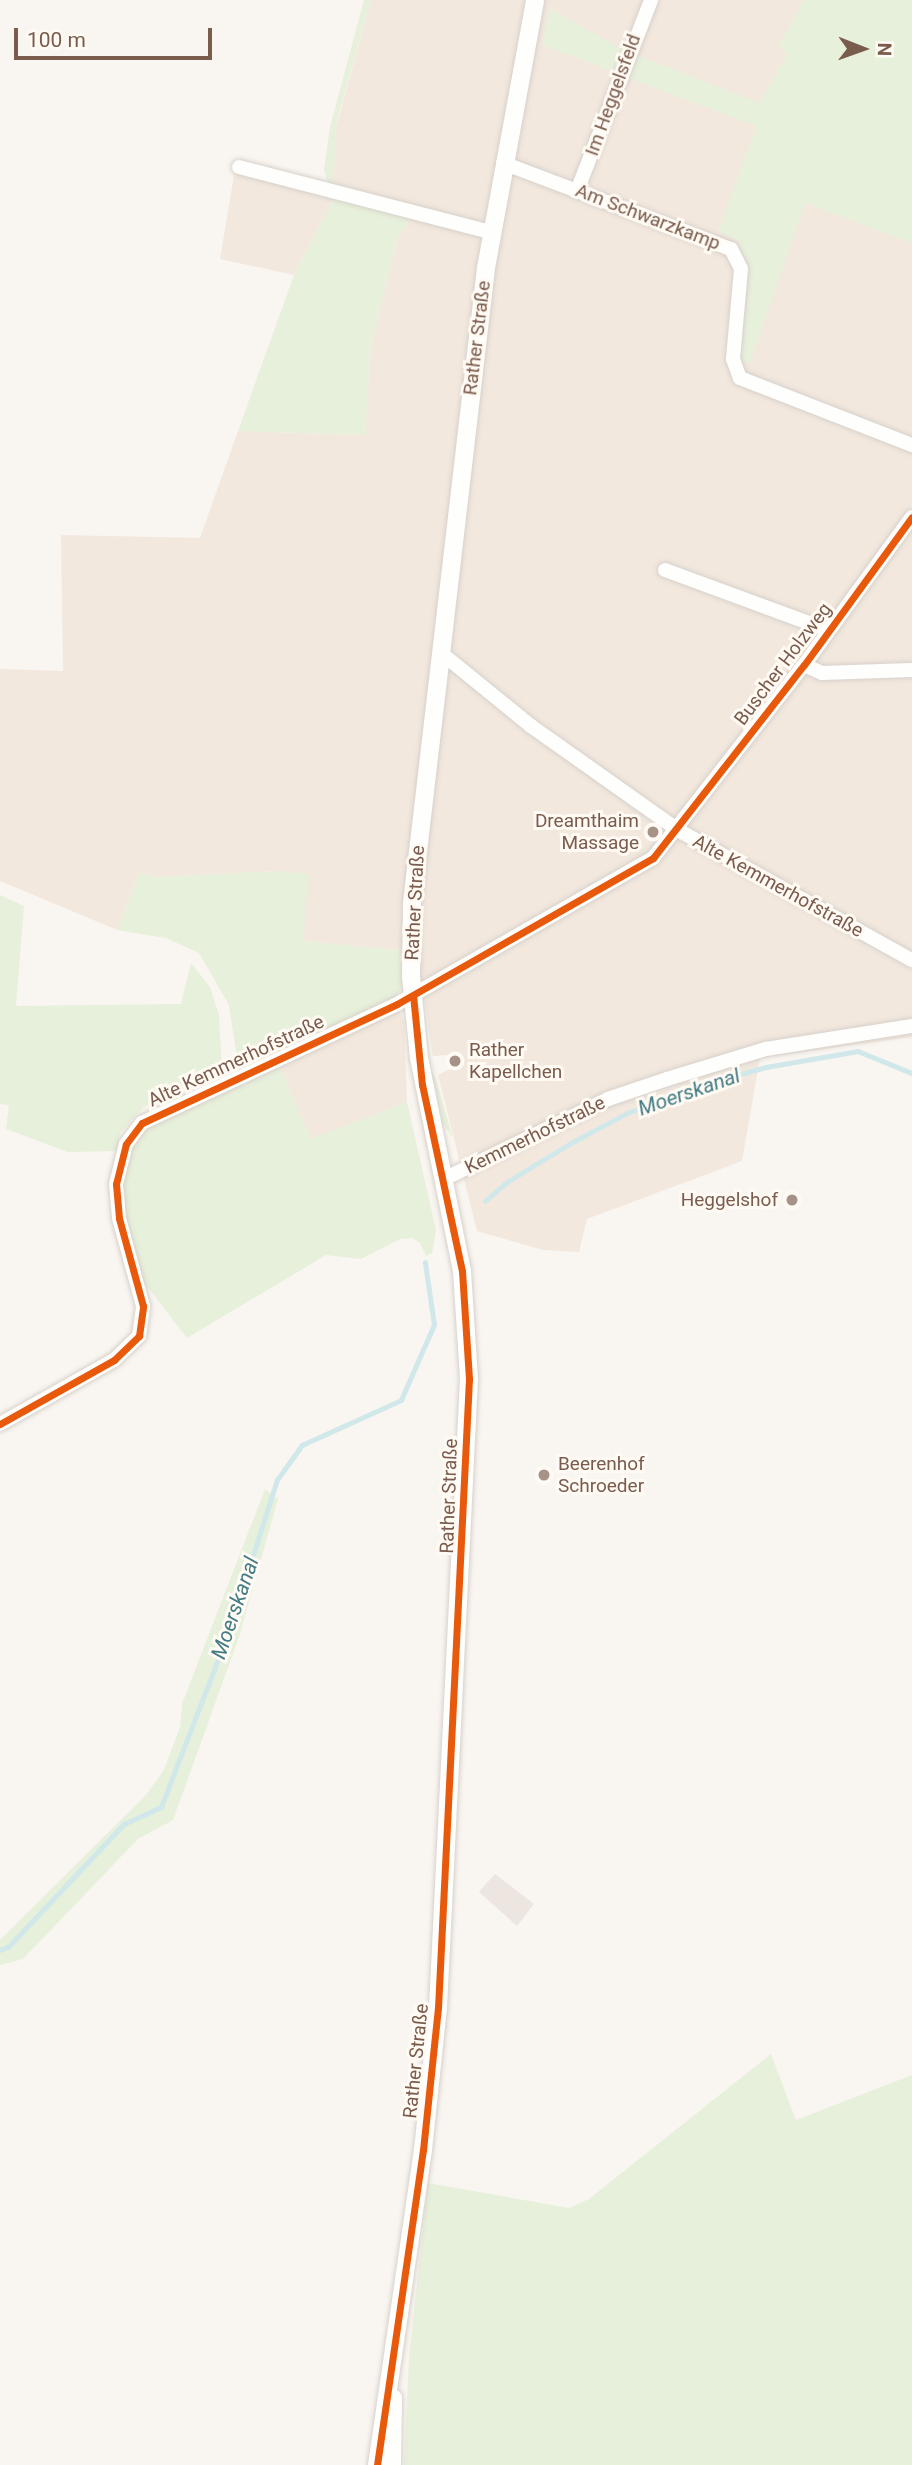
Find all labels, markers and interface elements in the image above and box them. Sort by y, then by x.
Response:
scale bar [18,14,215,58]
north arrow [828,14,898,84]
text: 100 m [27,28,86,52]
street label: Im Heggelsfeld [580,31,646,159]
text: N [873,42,896,56]
street label: Am Schwarzkamp [572,179,724,255]
street label: Rather Straße [459,279,495,397]
street label: Buscher Holzweg [730,598,836,730]
place label: Dreamthaim Massage [535,810,639,854]
marker: Dreamthaim Massage [645,824,661,840]
street label: Alte Kemmerhofstraße [689,830,867,942]
street label: Rather Straße [401,845,429,961]
street label: Alte Kemmerhofstraße [144,1010,328,1112]
place label: Rather Kapellchen [469,1039,562,1083]
marker: Rather Kapellchen [447,1053,463,1069]
water label: Moerskanal [635,1063,743,1121]
street label: Kemmerhofstraße [461,1091,609,1179]
place label: Heggelshof [681,1189,778,1211]
marker: Heggelshof [784,1192,800,1208]
street label: Rather Straße [436,1438,462,1554]
place label: Beerenhof Schroeder [558,1453,645,1497]
marker: Beerenhof Schroeder [536,1467,552,1483]
water label: Moerskanal [206,1554,264,1662]
street label: Rather Straße [399,2003,433,2119]

